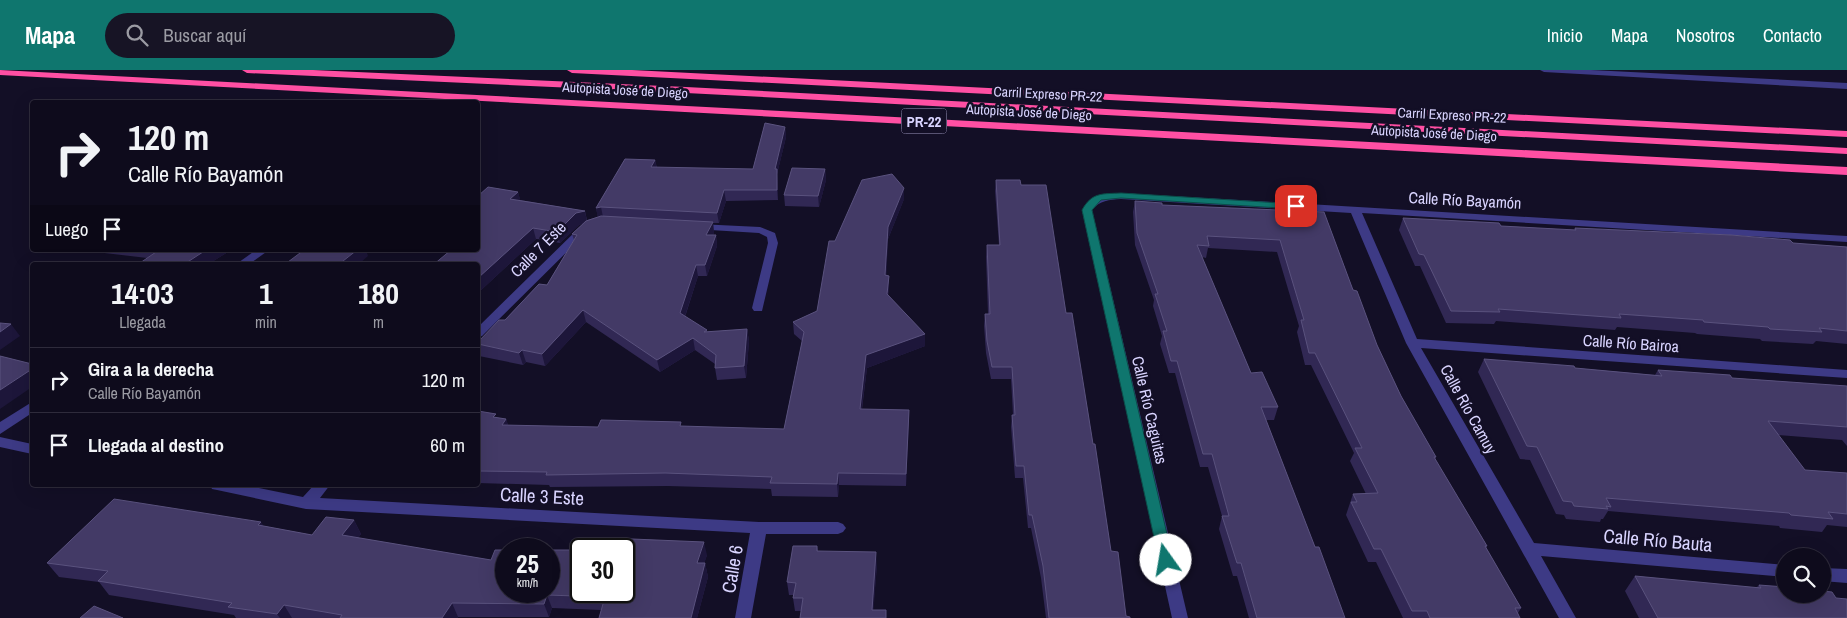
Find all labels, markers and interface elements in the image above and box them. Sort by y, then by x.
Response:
search box [105,13,455,58]
text: Mapa [25,19,75,51]
icon: search [123,21,151,49]
text: Buscar aquí [163,22,246,48]
text: Inicio [1547,23,1583,48]
text: Mapa [1611,23,1648,48]
text: Nosotros [1676,23,1735,48]
text: Contacto [1763,23,1822,48]
street label: Autopista José de Diego [561,78,688,102]
street label: Carril Expreso PR-22 [993,82,1103,106]
street label: Autopista José de Diego [965,100,1092,124]
street label: Carril Expreso PR-22 [1397,103,1507,127]
road number: PR-22 [902,108,946,134]
text: 120 m [128,114,209,161]
icon: right [45,120,110,185]
street label: Autopista José de Diego [1370,121,1497,145]
text: Calle Río Bayamón [128,159,283,189]
pin [1275,185,1317,227]
street label: Calle Río Bayamón [1408,186,1522,214]
icon: arrive [1282,192,1310,220]
icon: arrive [98,215,126,243]
text: Luego [45,216,88,242]
street label: Calle 7 Este [505,216,571,282]
text: 14:03 [111,273,174,313]
text: 1 [259,273,273,313]
text: 180 [358,273,399,313]
text: Llegada [119,311,166,333]
text: min [255,311,277,333]
text: m [373,311,384,333]
street label: Calle Río Bairoa [1582,329,1680,357]
street label: Calle Río Caguitas [1127,354,1173,466]
text: Gira a la derecha [88,356,214,382]
street label: Calle Río Camuy [1435,360,1503,458]
icon: right [45,366,73,394]
text: 120 m [422,367,465,393]
text: Calle Río Bayamón [88,382,201,404]
icon: arrive [45,431,73,459]
text: Llegada al destino [88,432,224,458]
text: 60 m [430,432,465,458]
street label: Calle 3 Este [499,481,585,511]
street label: Calle Río Bauta [1603,522,1714,558]
position arrow [1139,533,1191,585]
speed limit sign: 30 [570,538,635,603]
street label: Calle 6 [715,543,749,595]
text: 25 [516,547,539,581]
map controls [1776,548,1831,603]
button: search [1776,548,1831,603]
text: km/h [517,575,538,591]

